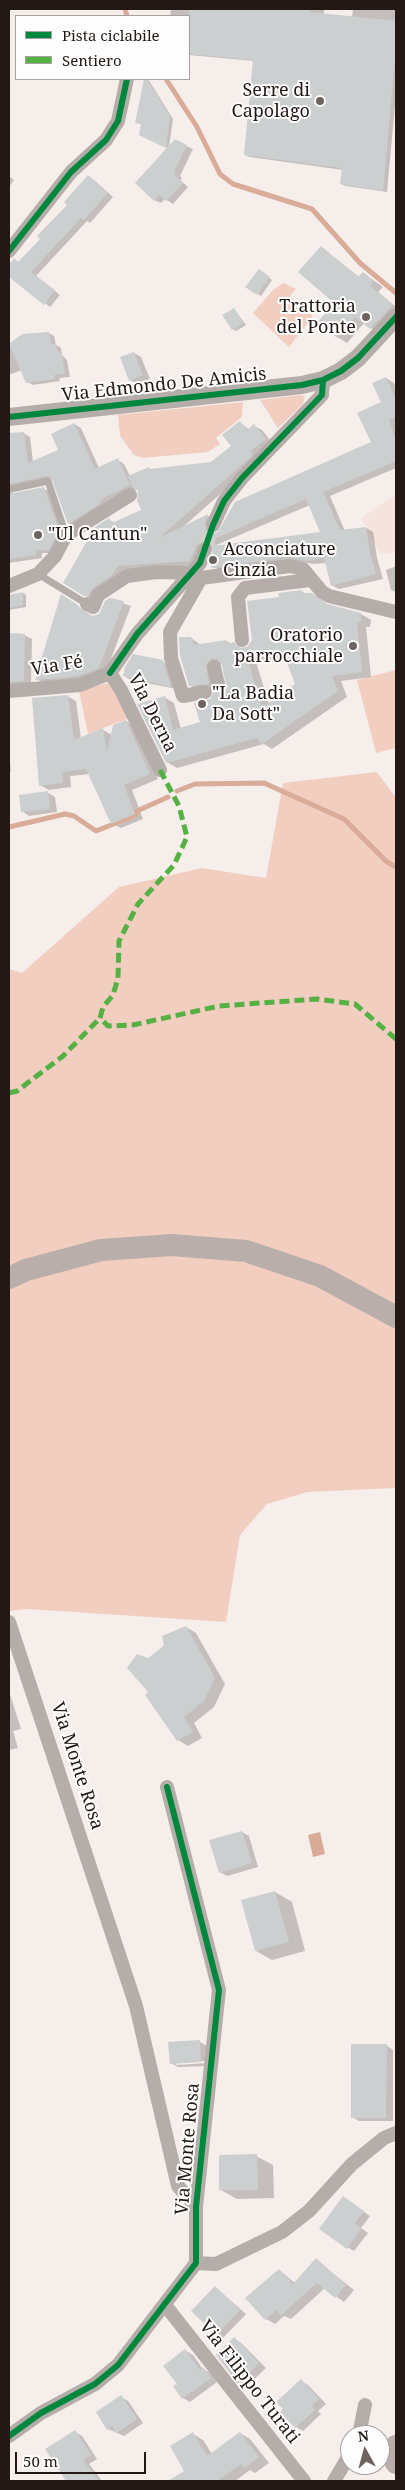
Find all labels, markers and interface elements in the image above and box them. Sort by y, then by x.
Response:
legend [15,15,190,80]
text: Pista ciclabile [62,25,160,45]
text: Sentiero [62,50,122,70]
place label: Serre di Capolago [232,80,310,122]
marker: Serre di Capolago [314,95,326,107]
place label: Trattoria del Ponte [276,296,356,338]
marker: Trattoria del Ponte [360,311,372,323]
street label: Via Edmondo De Amicis [61,364,267,406]
place label: "Ul Cantun" [48,524,147,546]
marker: "Ul Cantun" [32,529,44,541]
place label: Acconciature Cinzia [223,539,336,582]
marker: Acconciature Cinzia [207,554,219,566]
place label: Oratorio parrocchiale [234,625,343,668]
marker: Oratorio parrocchiale [347,640,359,652]
street label: Via Fé [30,651,84,681]
street label: Via Derna [123,670,181,756]
place label: "La Badia Da Sott" [212,683,294,726]
marker: "La Badia Da Sott" [196,698,208,710]
street label: Via Monte Rosa [46,1700,108,1832]
street label: Via Monte Rosa [171,2082,205,2216]
street label: Via Filippo Turati [194,2316,304,2448]
north arrow [340,2425,390,2475]
text: N [357,2426,370,2446]
scale bar [18,2442,149,2474]
text: 50 m [23,2451,58,2471]

